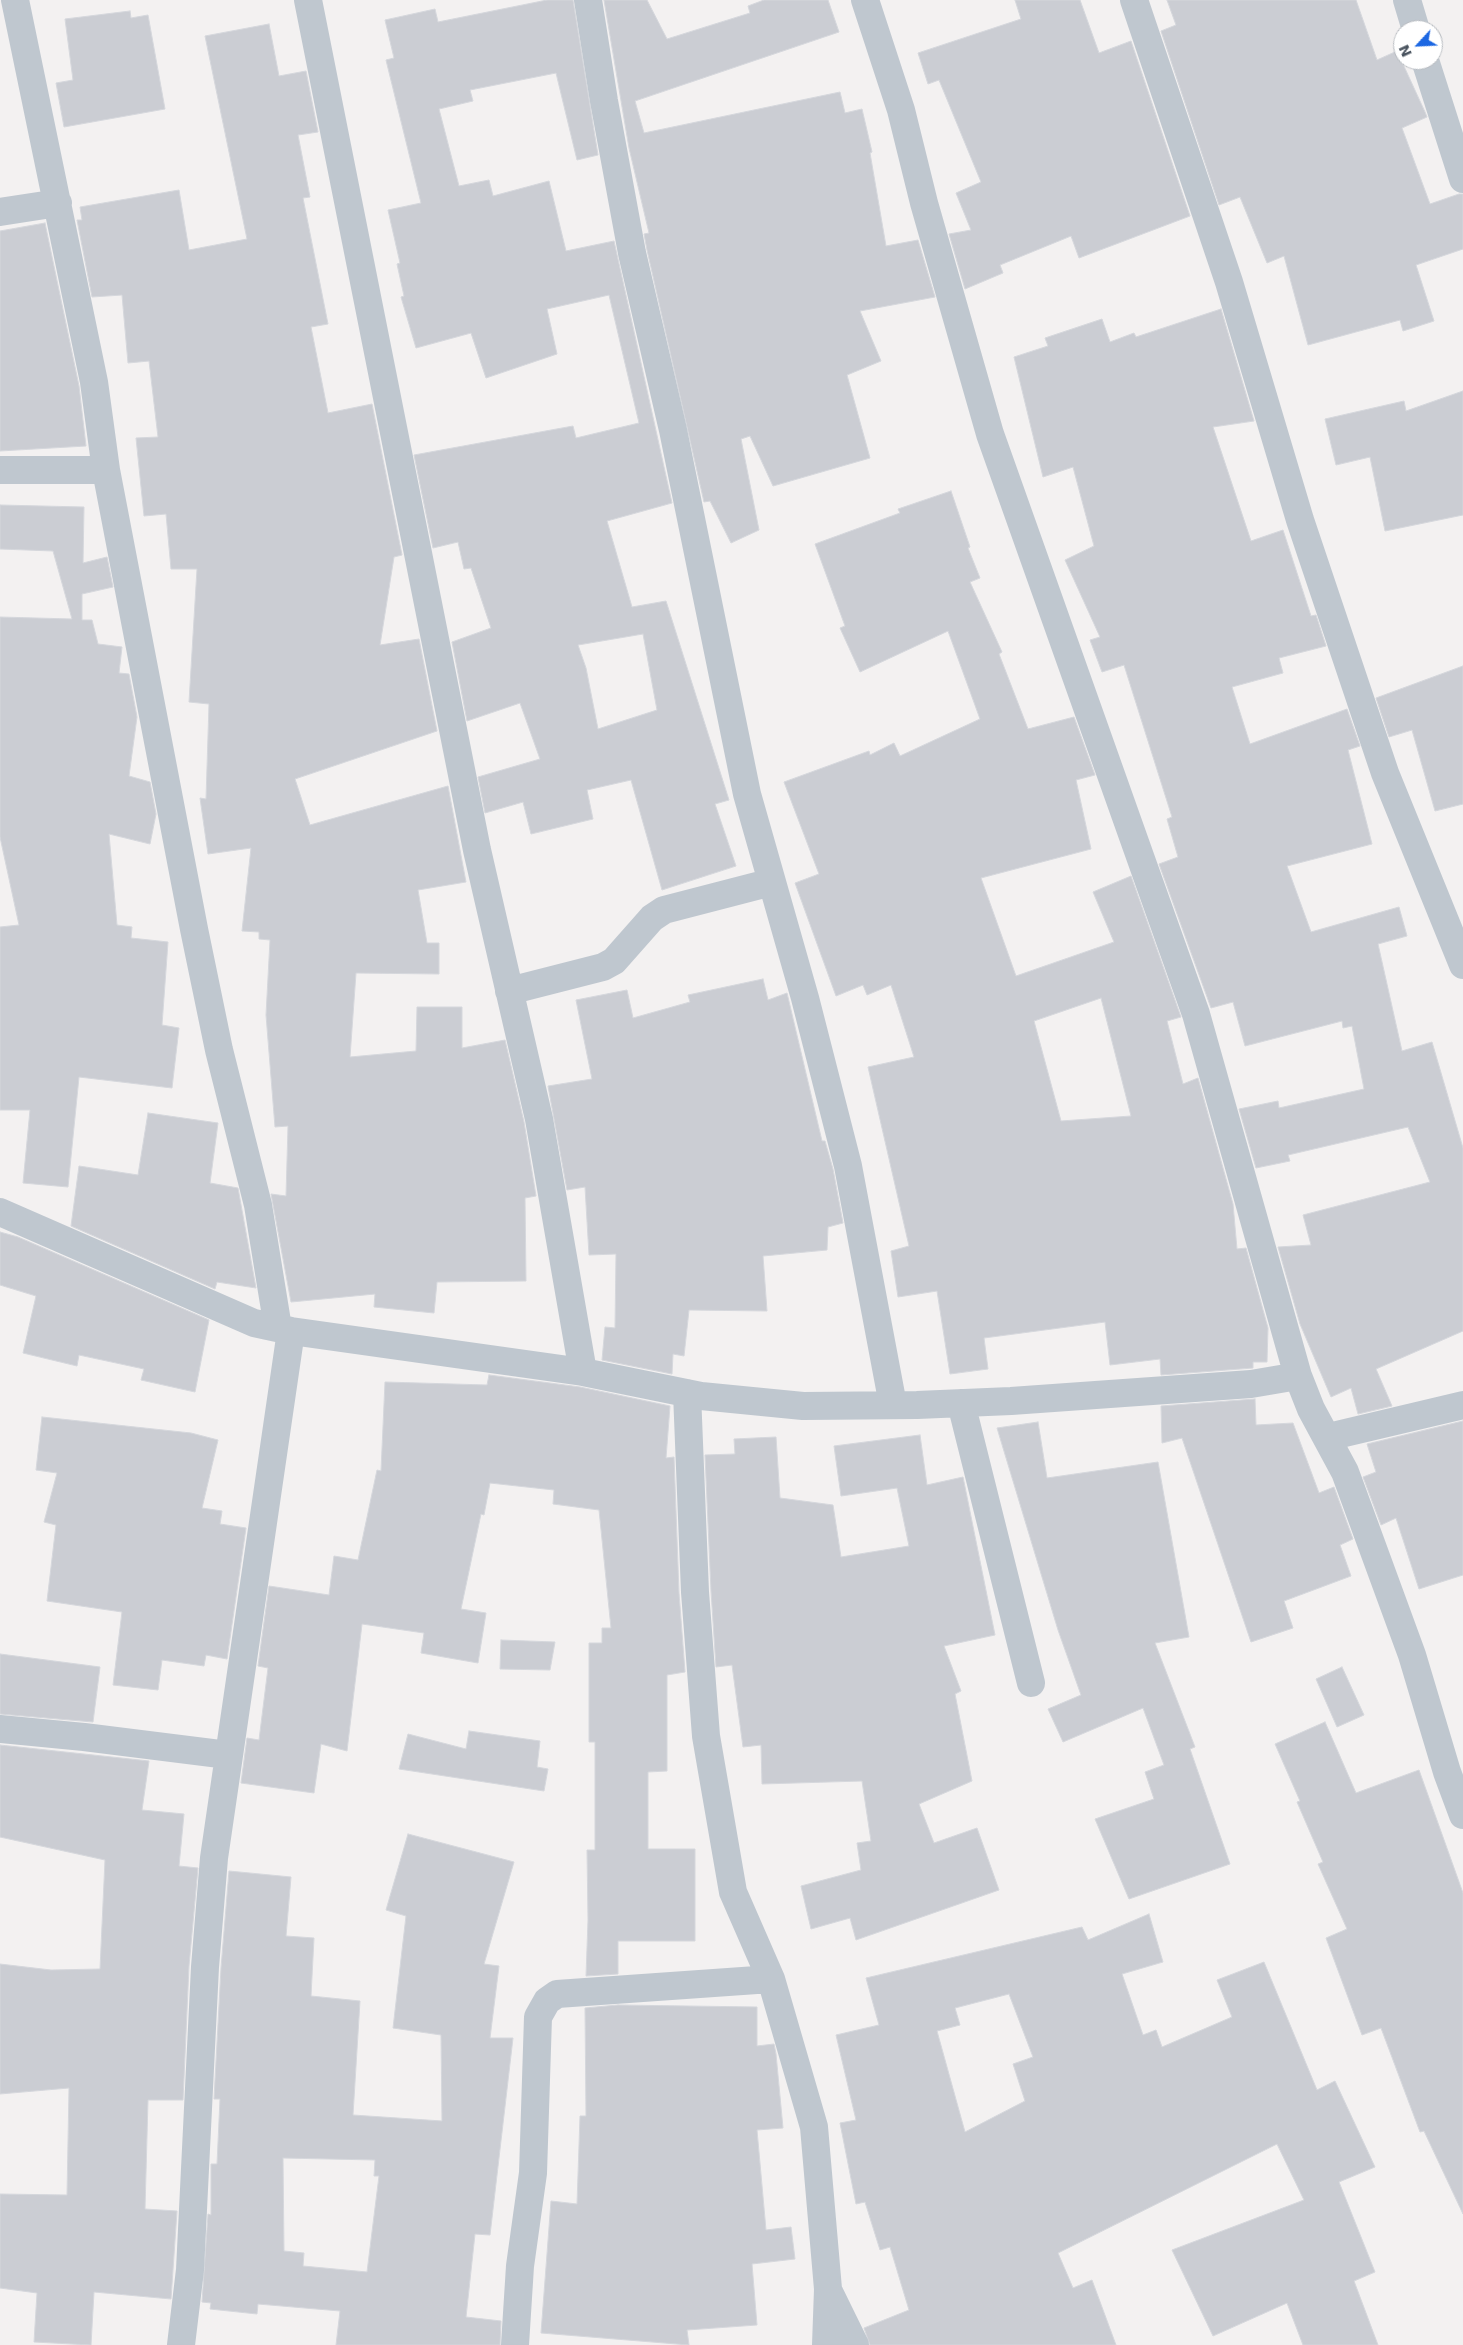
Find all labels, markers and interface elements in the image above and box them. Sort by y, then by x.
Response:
north arrow [1393,20,1443,70]
text: N [1396,42,1415,60]

